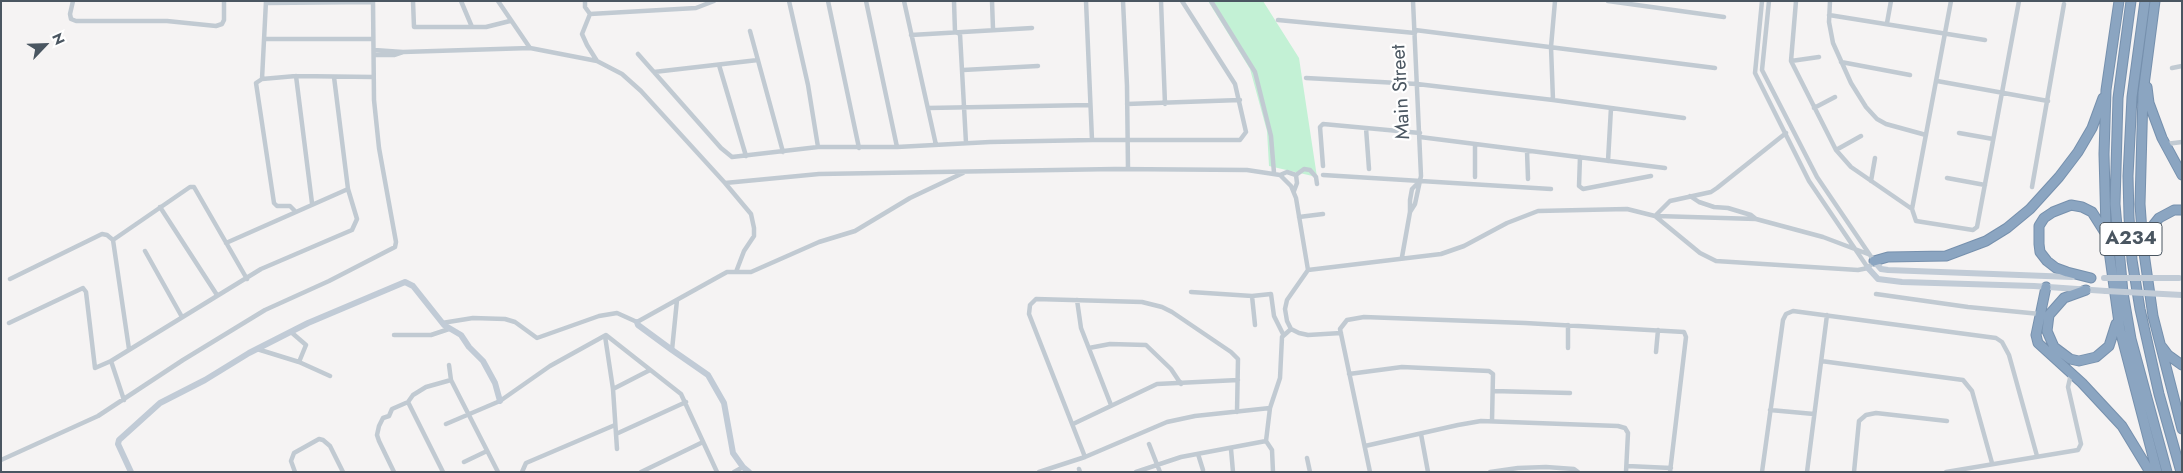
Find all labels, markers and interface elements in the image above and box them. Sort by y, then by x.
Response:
north arrow [20,20,70,70]
text: N [47,30,70,48]
street label: Main Street [1388,44,1416,140]
road number: A234 [2100,222,2162,255]

